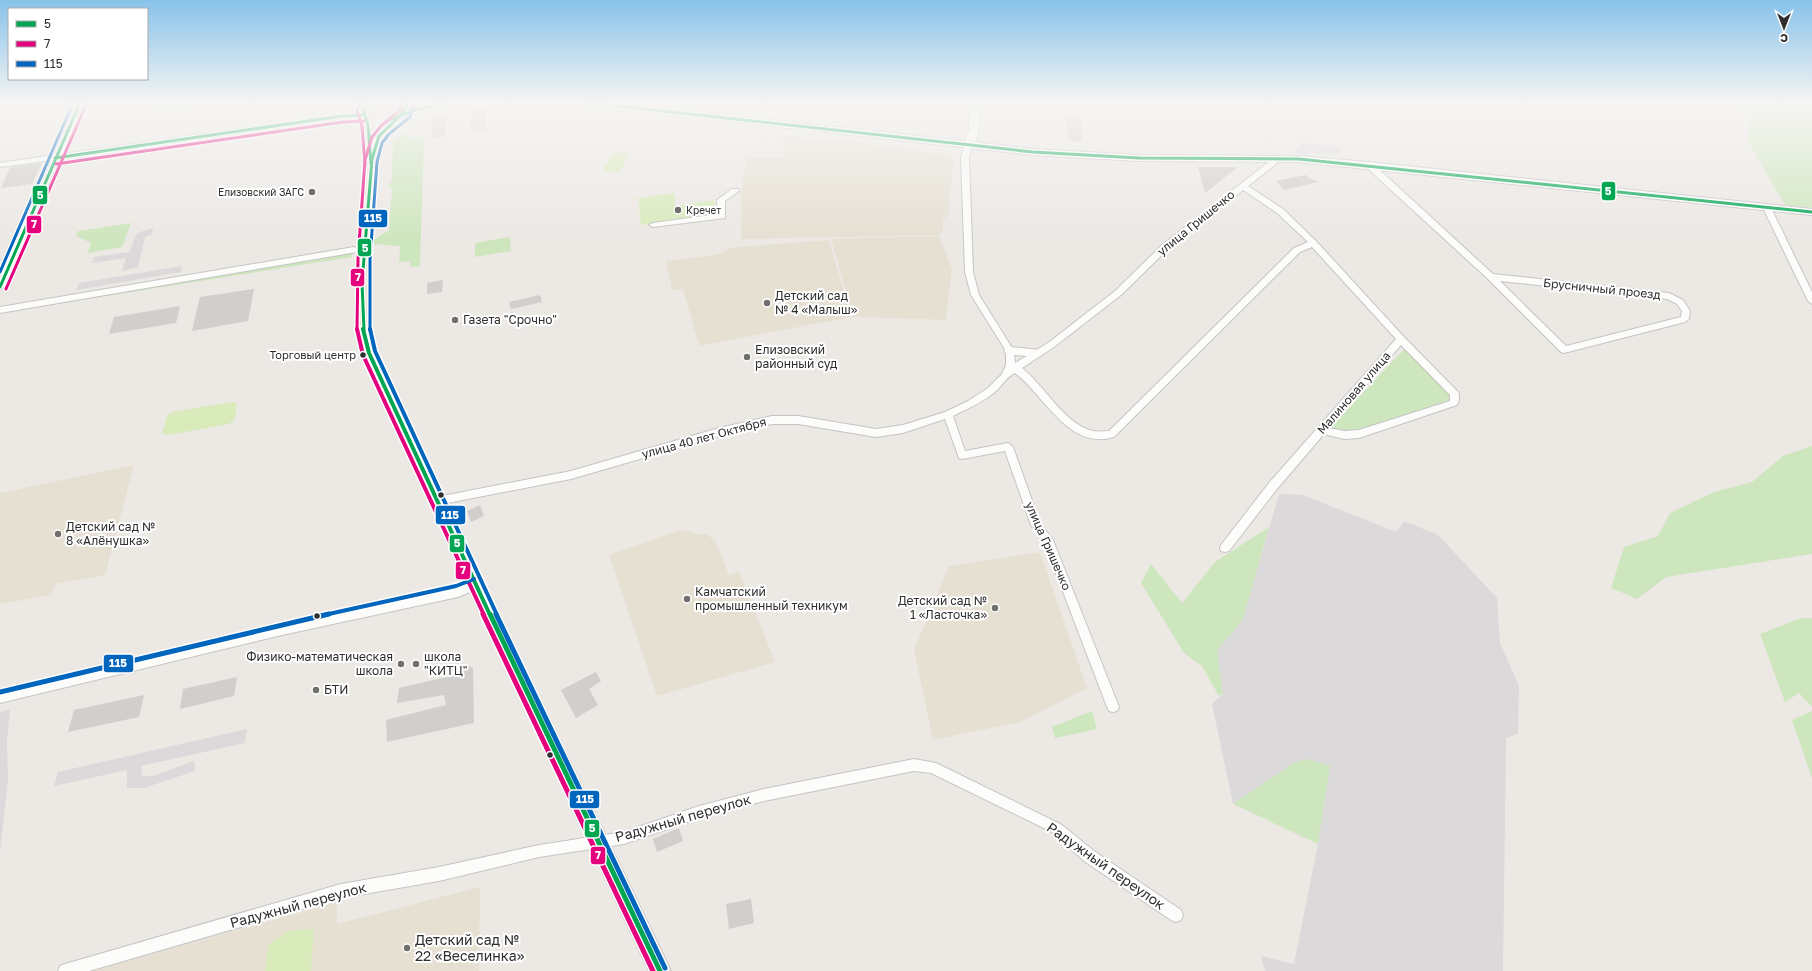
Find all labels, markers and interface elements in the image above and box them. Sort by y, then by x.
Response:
legend [8,8,148,80]
north arrow [1764,8,1804,48]
text: 5 [44,16,51,31]
text: С [1780,32,1788,45]
text: 7 [44,36,50,51]
text: 115 [44,56,63,71]
line badge: 5 [1601,181,1616,201]
text: 5 [1605,184,1612,197]
line badge: 5 [32,185,48,205]
place label: Елизовский ЗАГС [218,186,304,198]
marker: Елизовский ЗАГС [307,187,317,197]
street label: улица Гришечко [1154,187,1238,258]
text: 5 [37,188,44,201]
place label: Кречет [686,204,721,216]
marker: Кречет [673,205,683,215]
line badge: 115 [358,209,388,228]
text: 115 [364,211,382,224]
line badge: 7 [26,215,42,234]
text: 7 [31,217,37,230]
line badge: 5 [357,238,372,257]
text: 5 [362,241,369,254]
line badge: 7 [350,268,365,287]
text: 7 [355,270,361,283]
street label: Брусничный проезд [1543,275,1662,302]
place label: Детский сад № 4 «Малыш» [775,288,858,317]
marker: Детский сад № 4 «Малыш» [762,298,772,308]
place label: Газета "Срочно" [463,312,557,327]
marker: Газета "Срочно" [450,315,460,325]
place label: Елизовский районный суд [755,342,837,371]
place label: Торговый центр [269,348,356,361]
street label: Малиновая улица [1314,348,1394,437]
marker: Торговый центр [358,350,368,360]
marker: Елизовский районный суд [742,352,752,362]
street label: улица 40 лет Октября [640,414,768,461]
unlabelled marker [436,490,446,500]
street label: улица Гришечко [1022,499,1075,592]
line badge: 115 [435,505,466,525]
text: 115 [441,508,459,521]
place label: Детский сад № 8 «Алёнушка» [66,519,155,548]
marker: Детский сад № 8 «Алёнушка» [53,529,63,539]
line badge: 5 [449,534,465,553]
text: 5 [454,536,461,549]
line badge: 7 [455,561,471,580]
text: 7 [460,563,466,576]
place label: Камчатский промышленный техникум [695,584,848,613]
place label: Детский сад № 1 «Ласточка» [898,593,987,622]
marker: Камчатский промышленный техникум [682,594,692,604]
marker: Детский сад № 1 «Ласточка» [990,603,1000,613]
unlabelled marker [312,611,322,621]
place label: Физико-математическая школа [246,649,393,678]
place label: школа "КИТЦ" [424,649,468,678]
line badge: 115 [103,654,134,673]
text: 115 [109,656,127,669]
marker: Физико-математическая школа [396,659,406,669]
marker: школа "КИТЦ" [411,659,421,669]
place label: БТИ [324,682,348,697]
marker: БТИ [311,685,321,695]
unlabelled marker [545,750,555,760]
line badge: 115 [569,790,600,809]
street label: Радужный переулок [613,790,753,845]
text: 115 [576,792,594,805]
street label: Радужный переулок [1044,818,1169,913]
line badge: 5 [584,819,600,838]
text: 5 [589,821,596,834]
line badge: 7 [590,846,606,865]
text: 7 [595,848,601,861]
street label: Радужный переулок [228,878,368,931]
place label: Детский сад № 22 «Веселинка» [415,931,525,964]
marker: Детский сад № 22 «Веселинка» [402,943,412,953]

